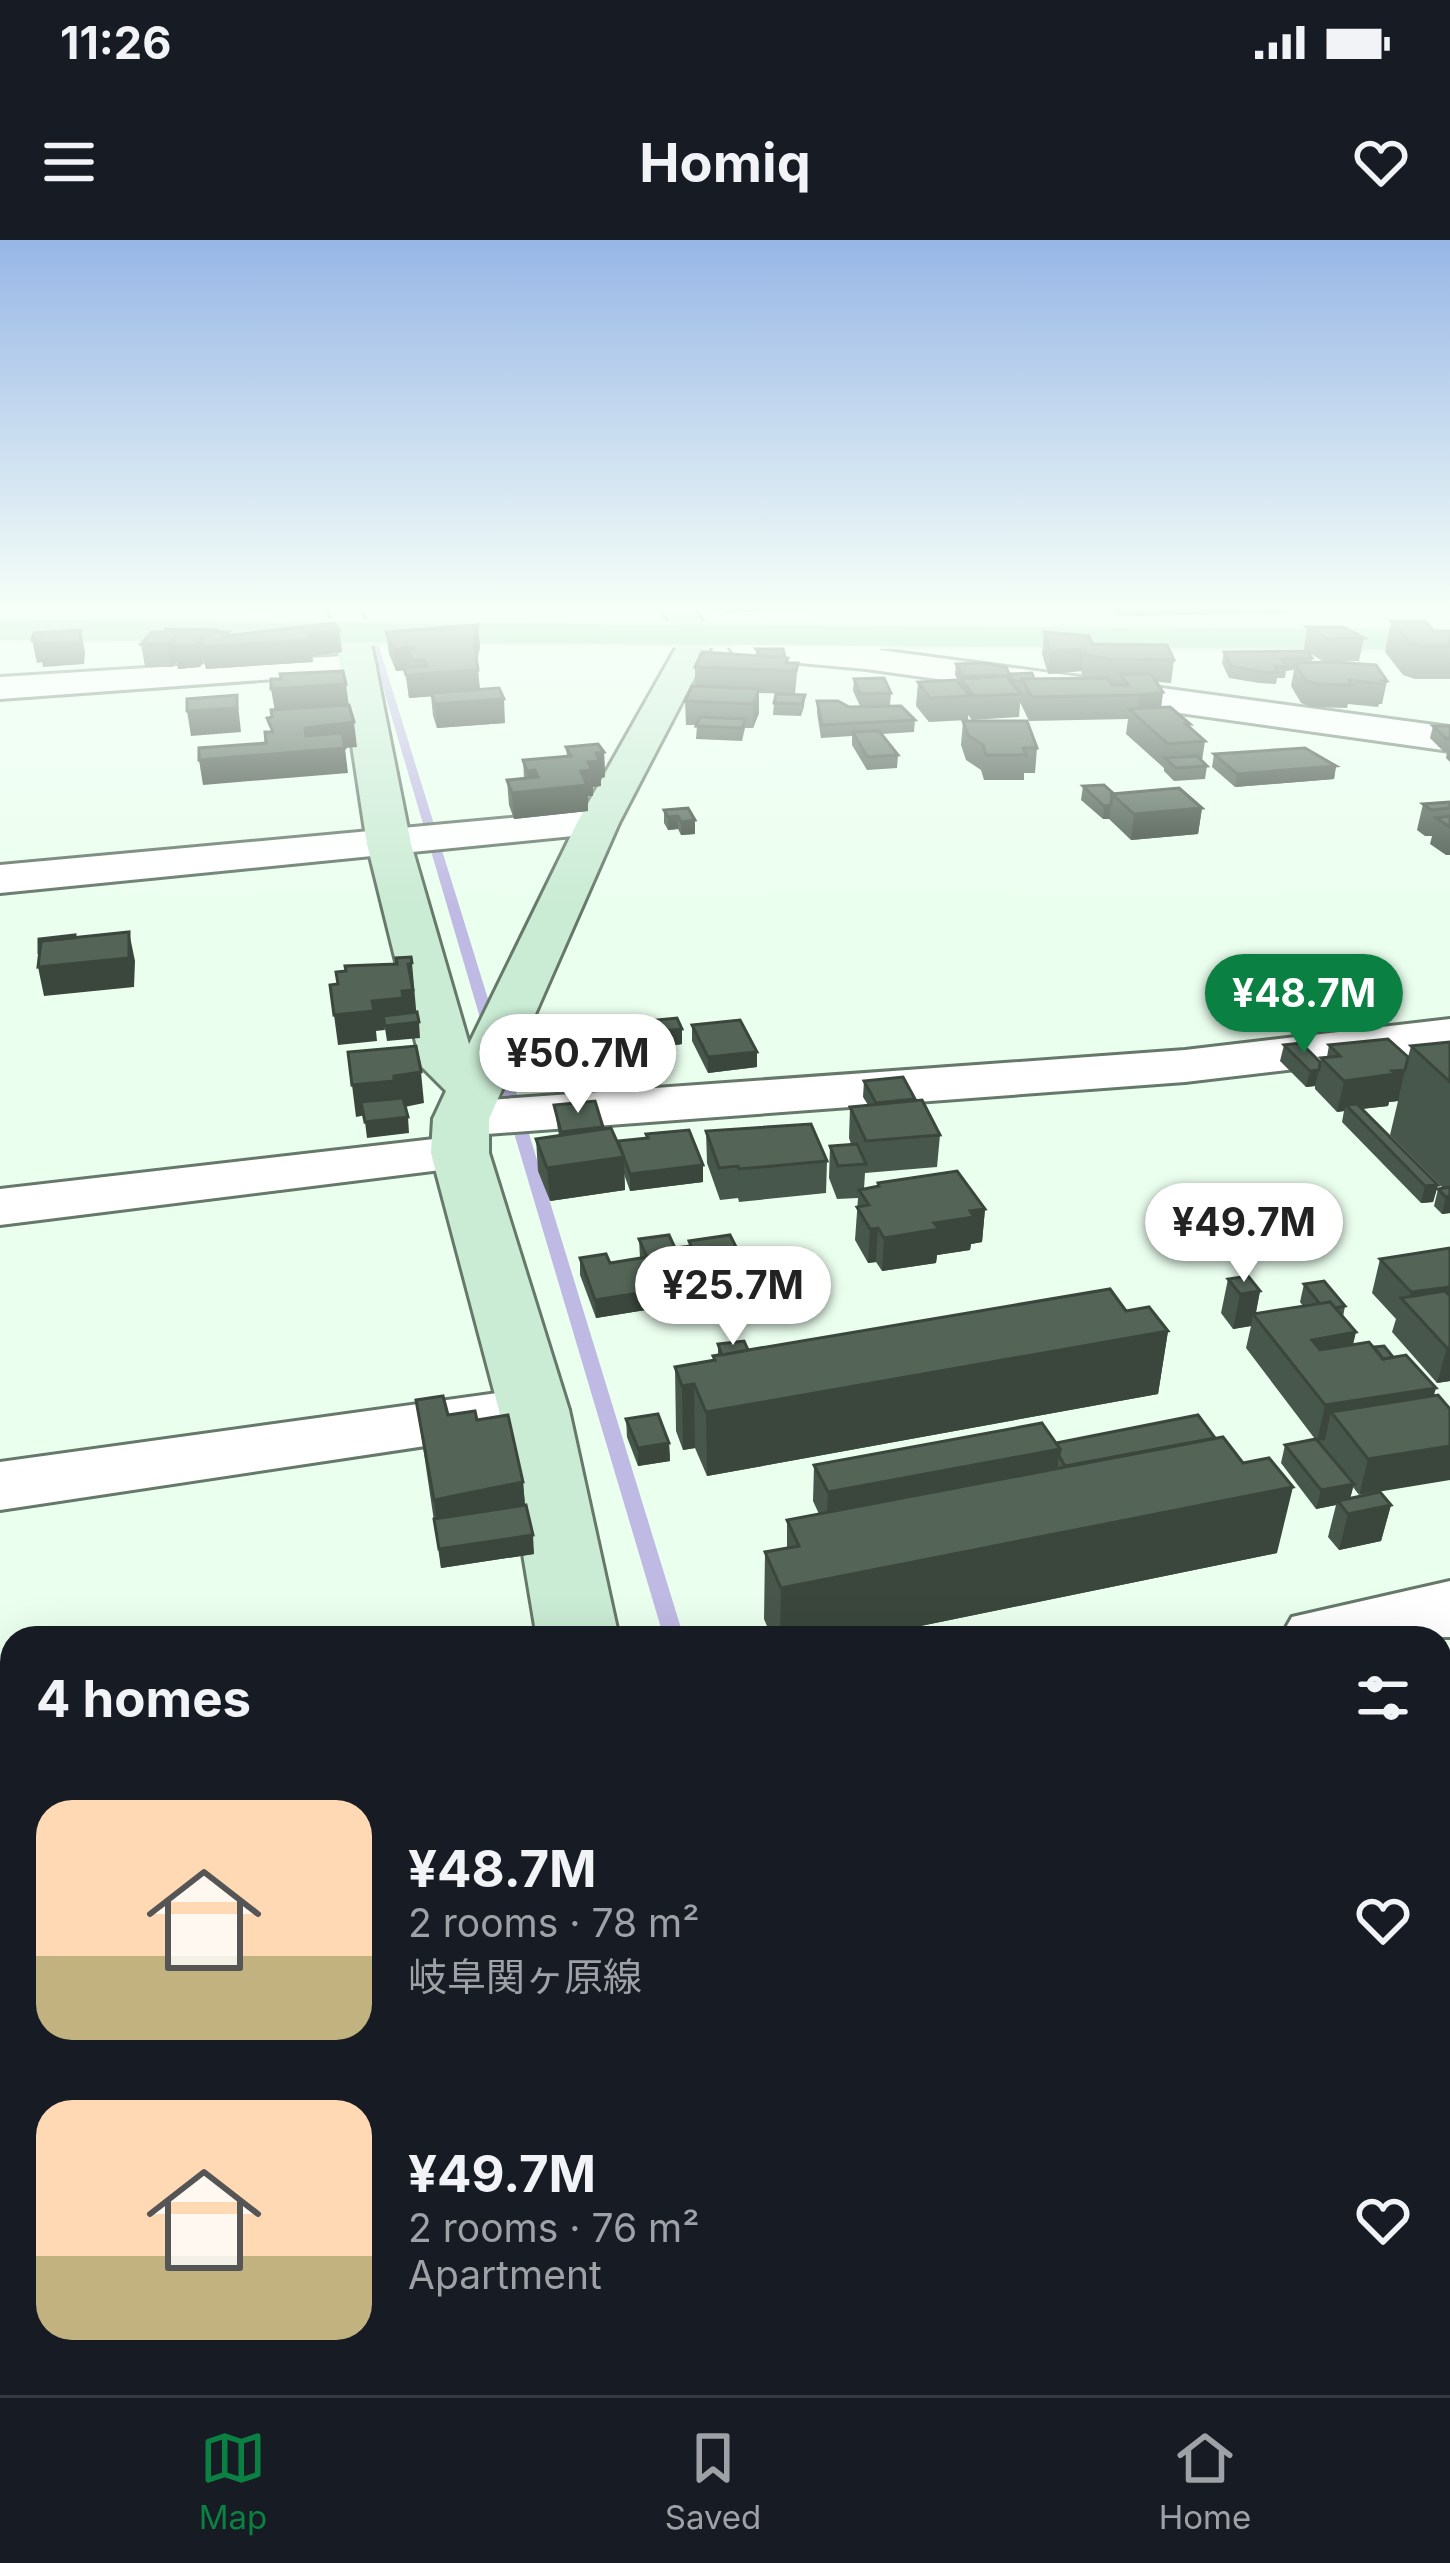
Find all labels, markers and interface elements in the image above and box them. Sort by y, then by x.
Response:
text: 11:26 [60,15,171,70]
icon: menu [36,129,102,195]
icon: heart [1348,129,1414,195]
text: Homiq [639,130,811,195]
pin: ¥48.7M [1206,954,1402,1056]
text: ¥48.7M [1232,969,1376,1016]
pin: ¥50.7M [480,1014,676,1116]
text: ¥50.7M [506,1029,650,1076]
pin: ¥49.7M [1146,1183,1342,1285]
text: ¥49.7M [1172,1198,1316,1245]
pin: ¥25.7M [635,1246,831,1348]
text: ¥25.7M [662,1261,804,1308]
icon: filters [1350,1665,1416,1731]
text: 4 homes [36,1668,251,1729]
text: ¥48.7M [408,1838,597,1899]
icon: home [132,1848,276,1992]
icon: heart [1350,1887,1416,1953]
text: 2 rooms · 78 m² [408,1899,700,1946]
text: 岐阜関ヶ原線 [408,1953,642,2000]
text: ¥49.7M [408,2143,596,2204]
icon: home [132,2148,276,2292]
icon: heart [1350,2187,1416,2253]
text: 2 rooms · 76 m² [408,2204,700,2251]
text: Apartment [408,2251,602,2298]
tab: Map [199,2425,267,2537]
tab: Saved [665,2425,761,2537]
tab: Home [1159,2425,1251,2537]

